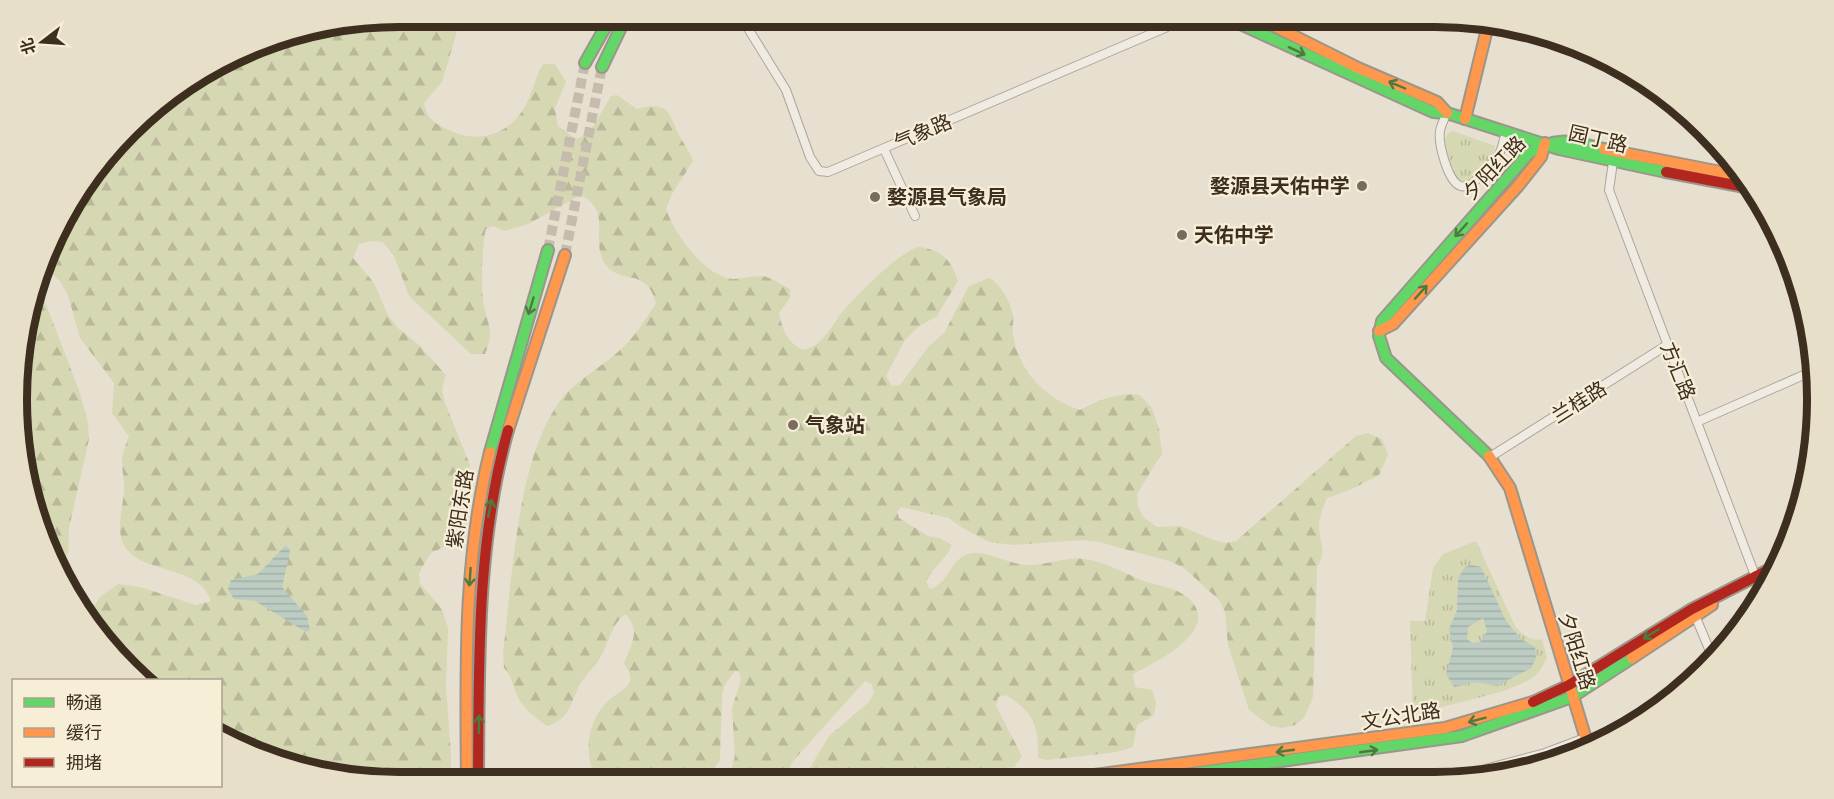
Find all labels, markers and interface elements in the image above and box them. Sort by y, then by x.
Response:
north arrow [12,12,72,72]
text: 北 [16,36,40,57]
one-way arrow [1288,45,1306,57]
one-way arrow [1389,79,1407,90]
street label: 气象路 [890,108,955,155]
street label: 园丁路 [1566,120,1630,157]
street label: 夕阳红路 [1457,130,1530,205]
place label: 婺源县天佑中学 [1210,173,1350,198]
marker: 婺源县天佑中学 [1355,179,1369,193]
place label: 婺源县气象局 [887,184,1007,209]
marker: 婺源县气象局 [868,190,882,204]
place label: 天佑中学 [1194,222,1274,247]
one-way arrow [1454,222,1468,237]
marker: 天佑中学 [1175,228,1189,242]
one-way arrow [1414,285,1428,300]
one-way arrow [525,296,536,315]
street label: 方汇路 [1656,338,1701,403]
street label: 兰桂路 [1547,375,1611,428]
place label: 气象站 [805,412,865,437]
marker: 气象站 [786,418,800,432]
street label: 紫阳东路 [441,467,478,550]
one-way arrow [485,499,496,519]
one-way arrow [464,567,475,587]
street label: 夕阳红路 [1554,609,1601,693]
one-way arrow [1643,629,1660,641]
legend [12,679,222,787]
text: 畅通 [66,691,102,714]
street label: 文公北路 [1359,697,1442,734]
one-way arrow [473,714,485,734]
one-way arrow [1468,715,1487,726]
text: 缓行 [66,721,102,744]
one-way arrow [1275,745,1295,756]
one-way arrow [1359,745,1378,756]
text: 拥堵 [66,751,102,774]

